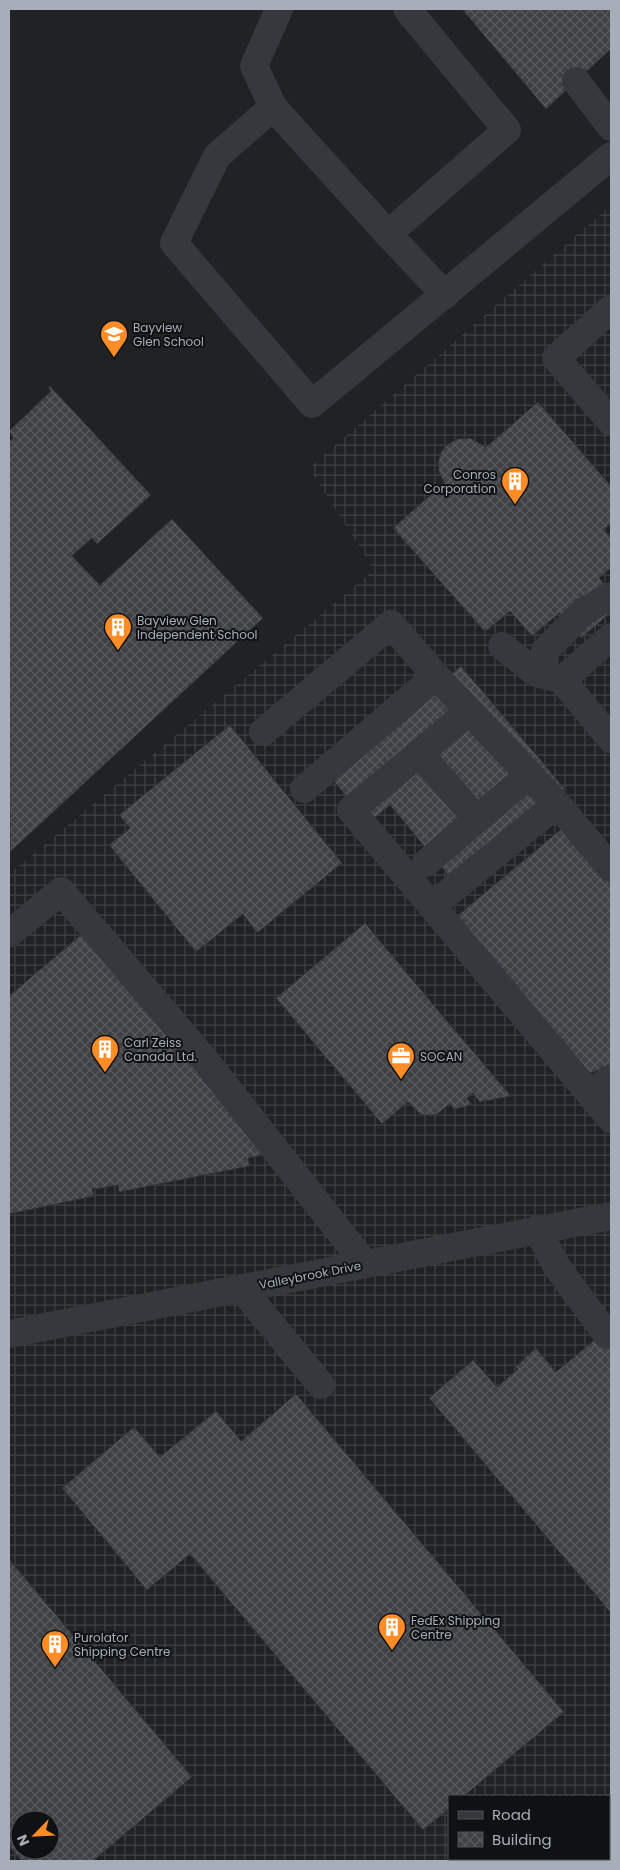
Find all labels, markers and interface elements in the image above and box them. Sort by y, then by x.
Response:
school or university icon: Bayview Glen School [99,319,129,358]
place label: Bayview Glen School [133,319,204,350]
place label: Conros Corporation [424,466,496,497]
building icon: Conros Corporation [500,466,530,505]
building icon: Bayview Glen Independent School [103,612,133,651]
place label: Bayview Glen Independent School [137,612,258,643]
building icon: Carl Zeiss Canada Ltd. [90,1034,120,1073]
place label: Carl Zeiss Canada Ltd. [124,1034,197,1065]
office icon: SOCAN [386,1041,416,1080]
place label: SOCAN [420,1048,462,1065]
street label: Valleybrook Drive [257,1257,363,1293]
building icon: FedEx Shipping Centre [377,1612,407,1651]
place label: FedEx Shipping Centre [411,1612,500,1643]
building icon: Purolator Shipping Centre [40,1629,70,1668]
place label: Purolator Shipping Centre [74,1629,171,1660]
legend [448,1795,610,1860]
text: Road [492,1804,531,1825]
north arrow [10,1810,60,1860]
text: Building [492,1829,552,1850]
text: N [12,1831,34,1849]

